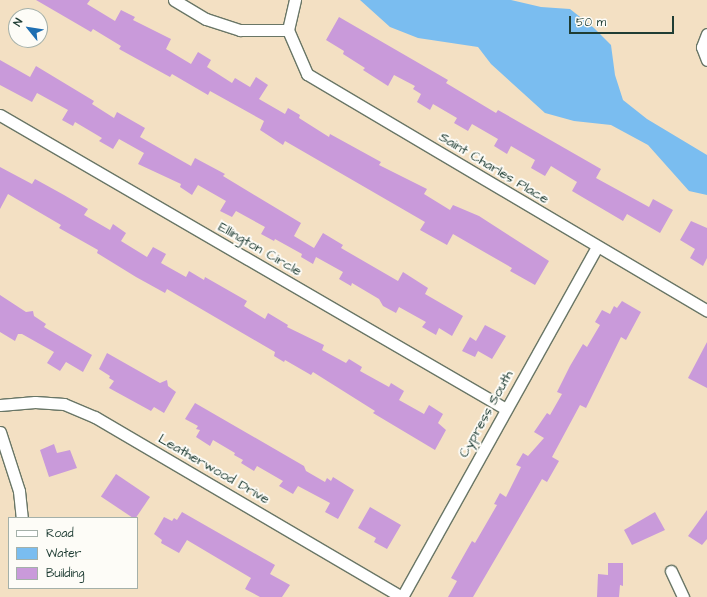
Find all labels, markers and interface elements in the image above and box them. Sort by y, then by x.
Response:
north arrow [8,8,48,48]
scale bar [571,8,676,34]
text: 50 m [576,14,606,31]
text: N [10,16,26,29]
street label: Saint Charles Place [436,129,552,207]
street label: Ellington Circle [215,218,305,280]
street label: Cypress South [455,368,517,460]
street label: Leatherwood Drive [155,430,273,508]
legend [8,517,138,589]
text: Road [46,525,74,542]
text: Water [46,545,81,562]
text: Building [46,565,84,582]

